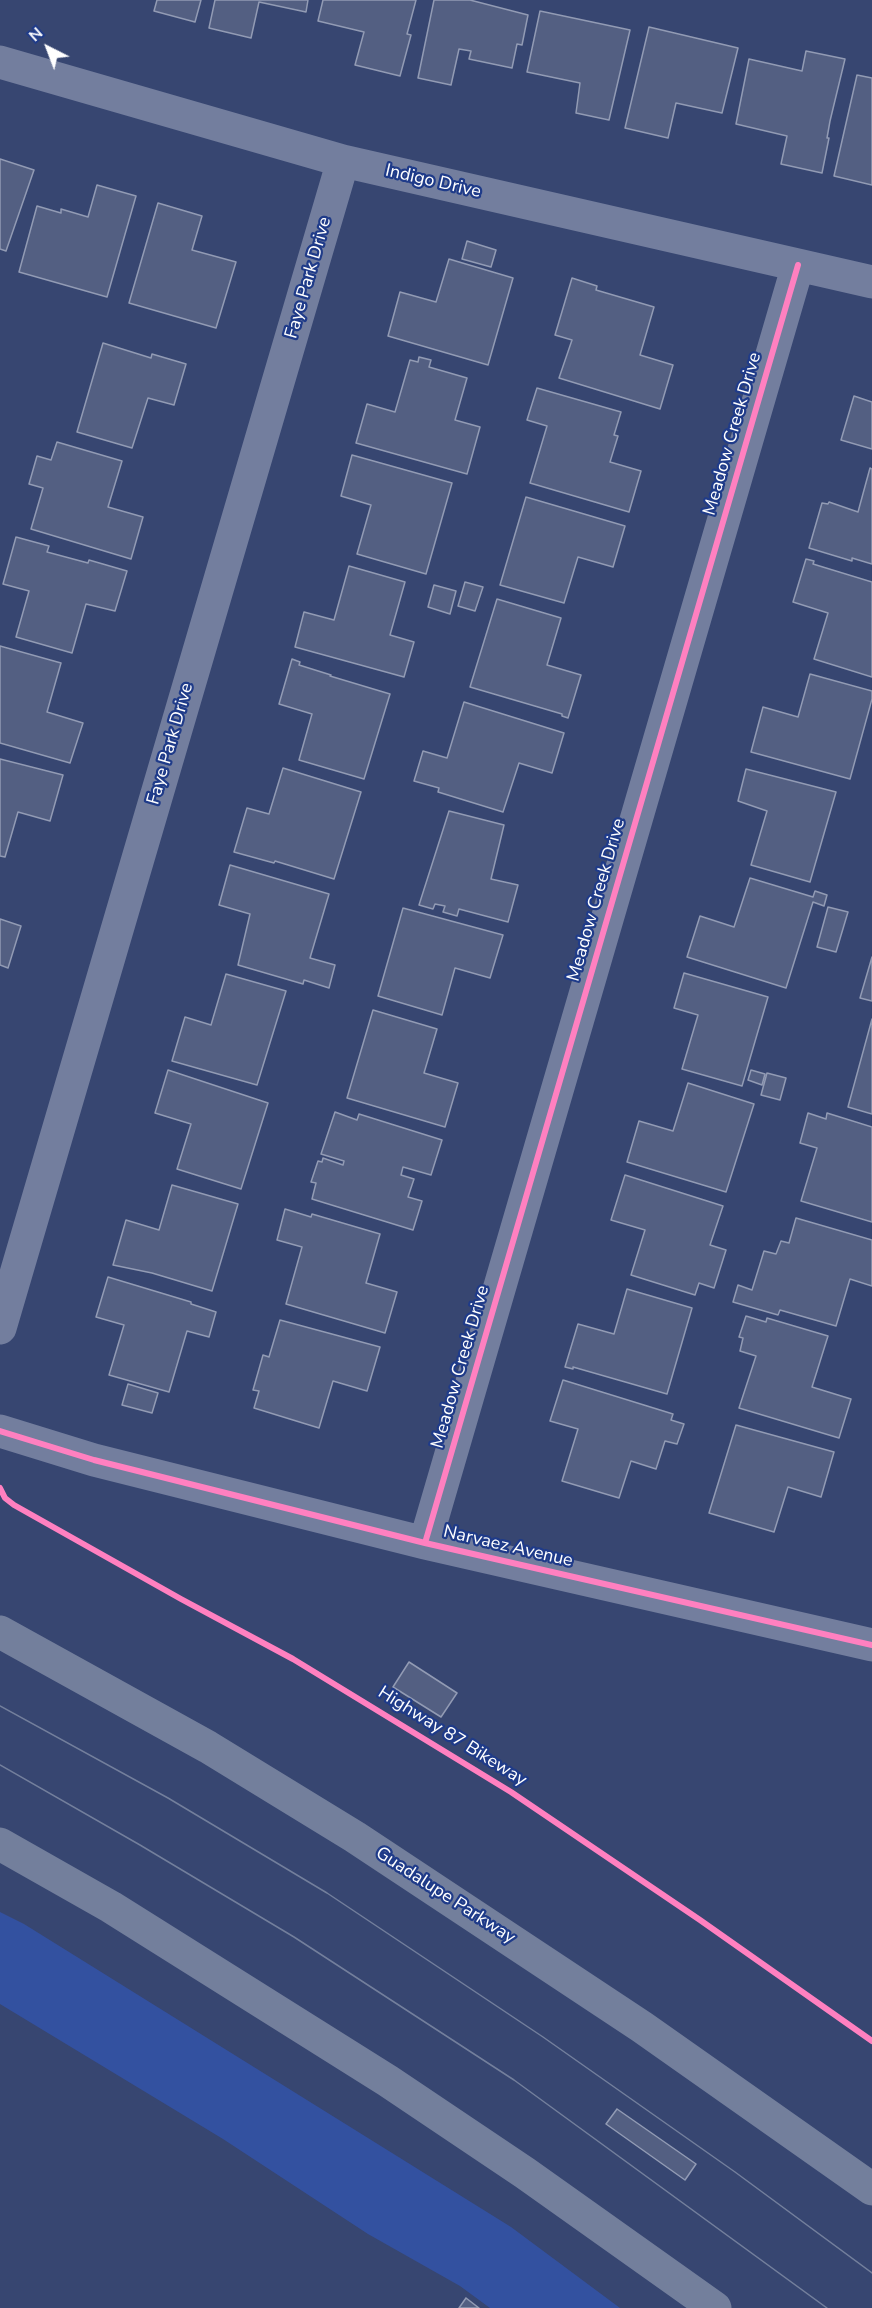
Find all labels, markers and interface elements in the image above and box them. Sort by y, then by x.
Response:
north arrow [18,18,78,78]
text: N [24,22,48,47]
street label: Indigo Drive [383,161,483,203]
street label: Faye Park Drive [281,215,337,341]
street label: Meadow Creek Drive [699,350,767,518]
street label: Faye Park Drive [143,681,199,807]
street label: Meadow Creek Drive [563,816,631,984]
street label: Meadow Creek Drive [427,1283,495,1451]
street label: Narvaez Avenue [441,1522,575,1572]
street label: Highway 87 Bikeway [374,1682,530,1792]
street label: Guadalupe Parkway [371,1843,519,1949]

